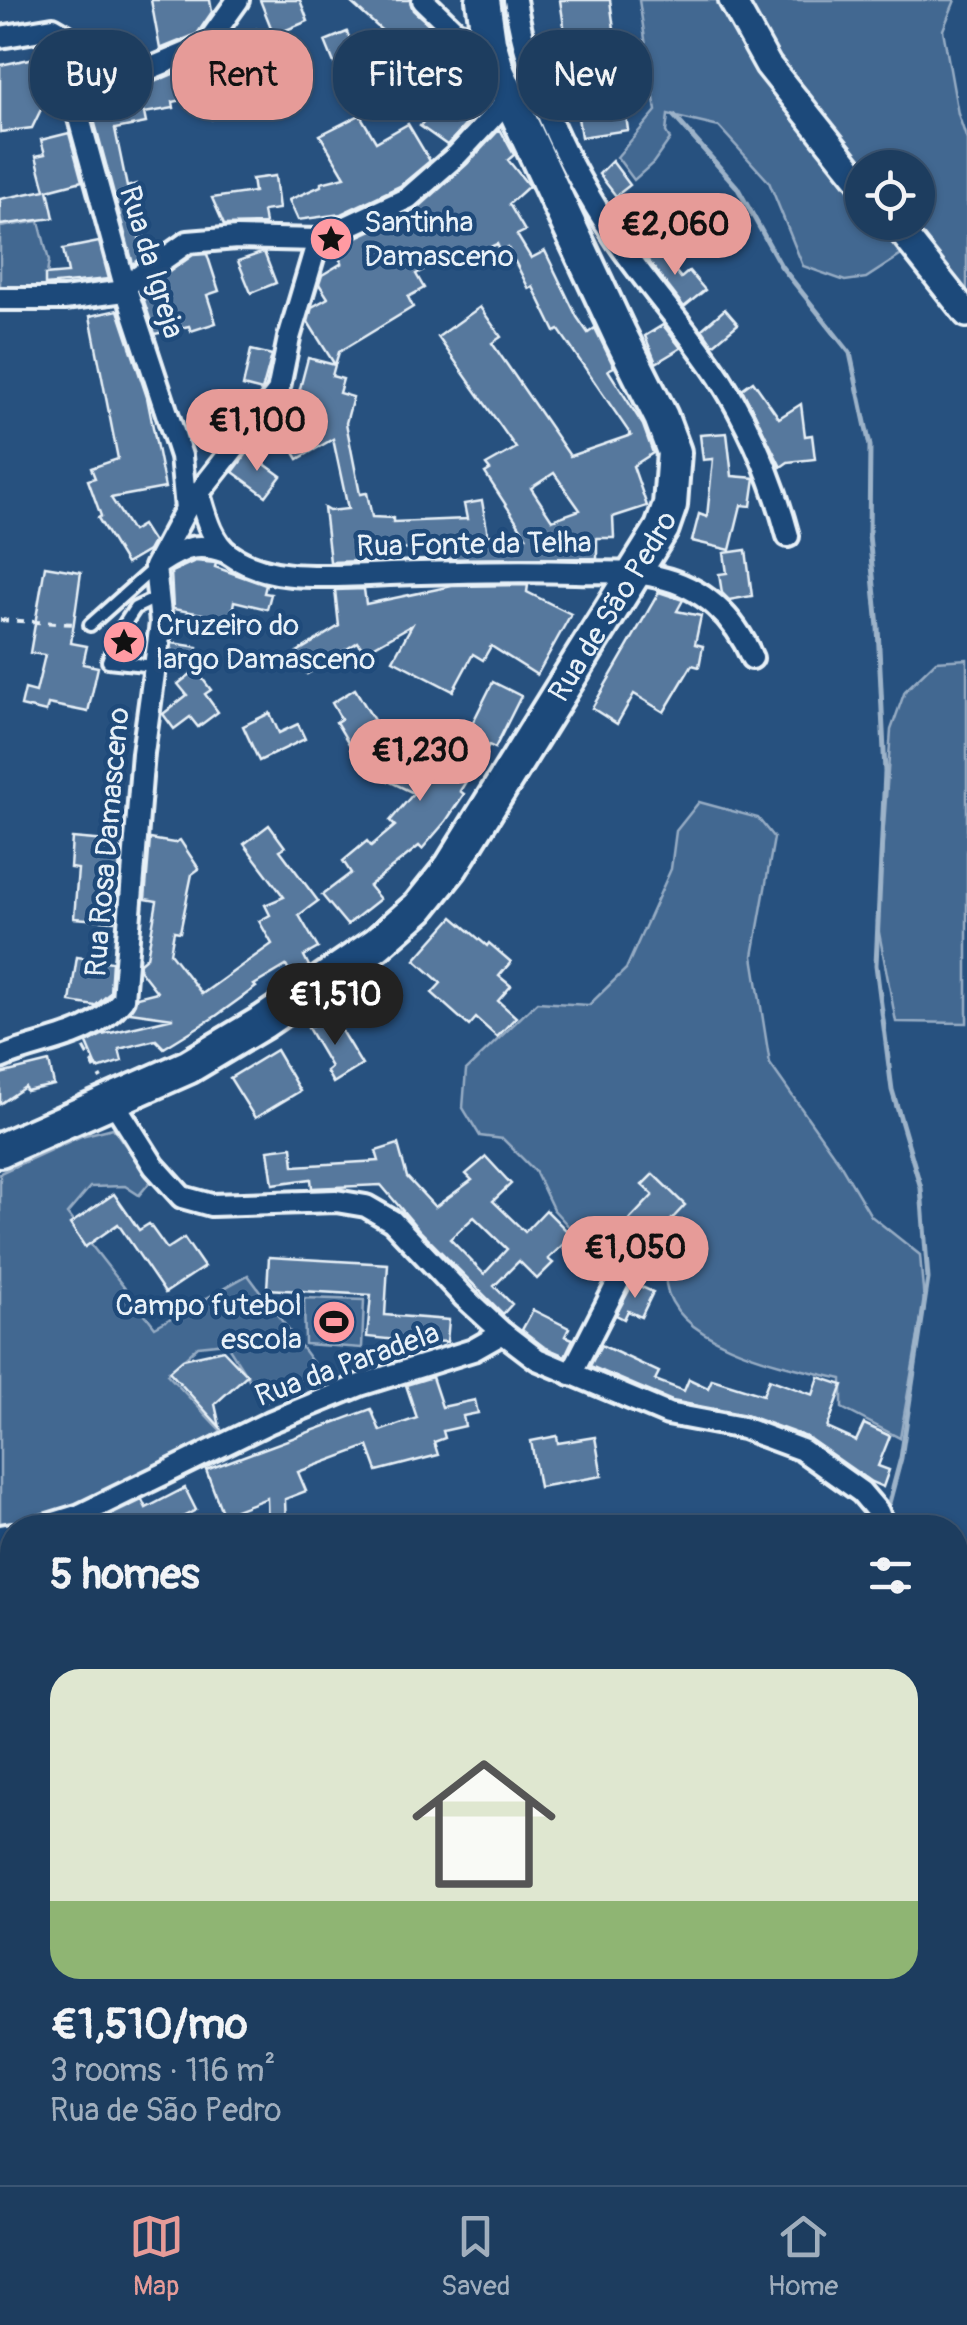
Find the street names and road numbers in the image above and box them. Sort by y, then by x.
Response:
street label: Rua da Igreja [111,181,192,343]
street label: Rua de São Pedro [540,507,685,709]
street label: Rua Fonte da Telha [356,524,592,565]
street label: Rua Rosa Damasceno [77,706,138,978]
street label: Rua da Paradela [250,1314,444,1415]

